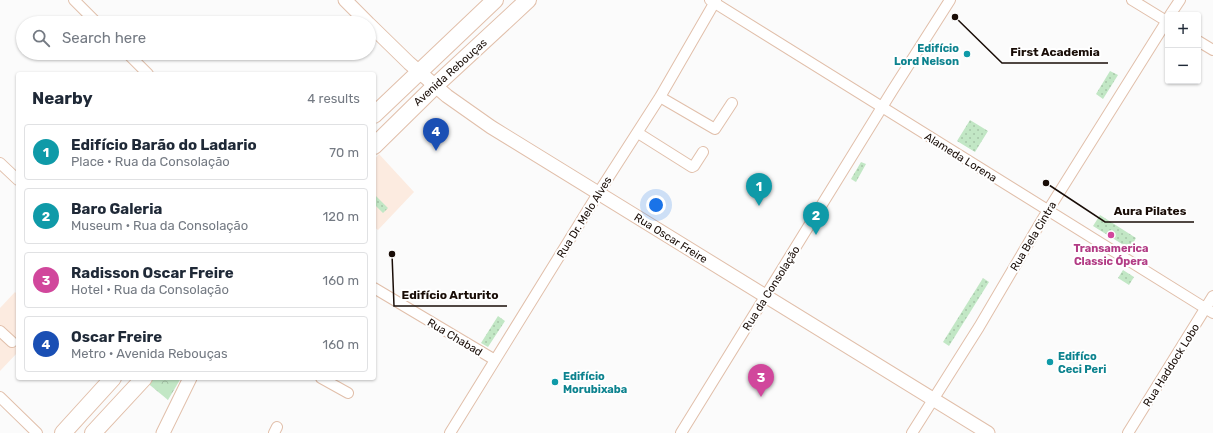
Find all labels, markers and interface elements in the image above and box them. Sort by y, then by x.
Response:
map controls [1165,12,1201,84]
button: + [1165,12,1201,48]
search box [16,16,376,60]
icon: search [30,27,52,49]
text: Search here [62,29,146,47]
street label: Avenida Rebouças [411,36,490,109]
callout: First Academia [1002,39,1108,63]
place label: Edifício Lord Nelson [894,42,959,68]
text: First Academia [1010,45,1100,59]
button: − [1165,48,1201,84]
marker: Edifício Lord Nelson [962,49,972,59]
text: Nearby [32,88,93,108]
text: 4 results [307,91,360,106]
pin: 4 [423,118,449,151]
street label: Alameda Lorena [922,130,999,185]
text: Edifício Barão do Ladario [71,136,257,154]
text: 1 [43,145,49,160]
text: 70 m [329,145,359,160]
text: Place · Rua da Consolação [71,154,230,169]
pin: 1 [746,173,772,206]
street label: Rua Dr. Melo Alves [554,174,615,260]
your location [646,195,666,215]
callout: Aura Pilates [1105,198,1194,222]
street label: Rua Bela Cintra [1008,199,1059,273]
text: Baro Galeria [71,200,162,218]
pin: 2 [803,202,829,235]
text: Aura Pilates [1114,204,1187,218]
text: 2 [42,209,50,224]
text: 120 m [323,209,359,224]
street label: Rua Oscar Freire [632,211,710,266]
text: Museum · Rua da Consolação [71,218,248,233]
marker: Transamerica Classic Ópera [1106,230,1116,240]
place label: Transamerica Classic Ópera [1073,242,1149,268]
street label: Rua da Consolação [740,244,803,333]
text: Radisson Oscar Freire [71,264,234,282]
text: 3 [42,273,50,288]
text: 160 m [323,273,359,288]
text: Hotel · Rua da Consolação [71,282,229,297]
callout: Edifício Arturito [394,282,507,306]
text: Edifício Arturito [402,288,499,302]
street label: Rua Chabad [425,316,485,359]
street label: Rua Haddock Lobo [1141,321,1202,409]
text: Oscar Freire [71,328,162,346]
text: 4 [42,337,50,352]
text: 160 m [323,337,359,352]
text: Metro · Avenida Rebouças [71,346,228,361]
place label: Edifíco Ceci Peri [1058,350,1106,376]
marker: Edifíco Ceci Peri [1045,357,1055,367]
pin: 3 [748,364,774,397]
place label: Edifício Morubixaba [563,370,627,396]
marker: Edifício Morubixaba [550,377,560,387]

